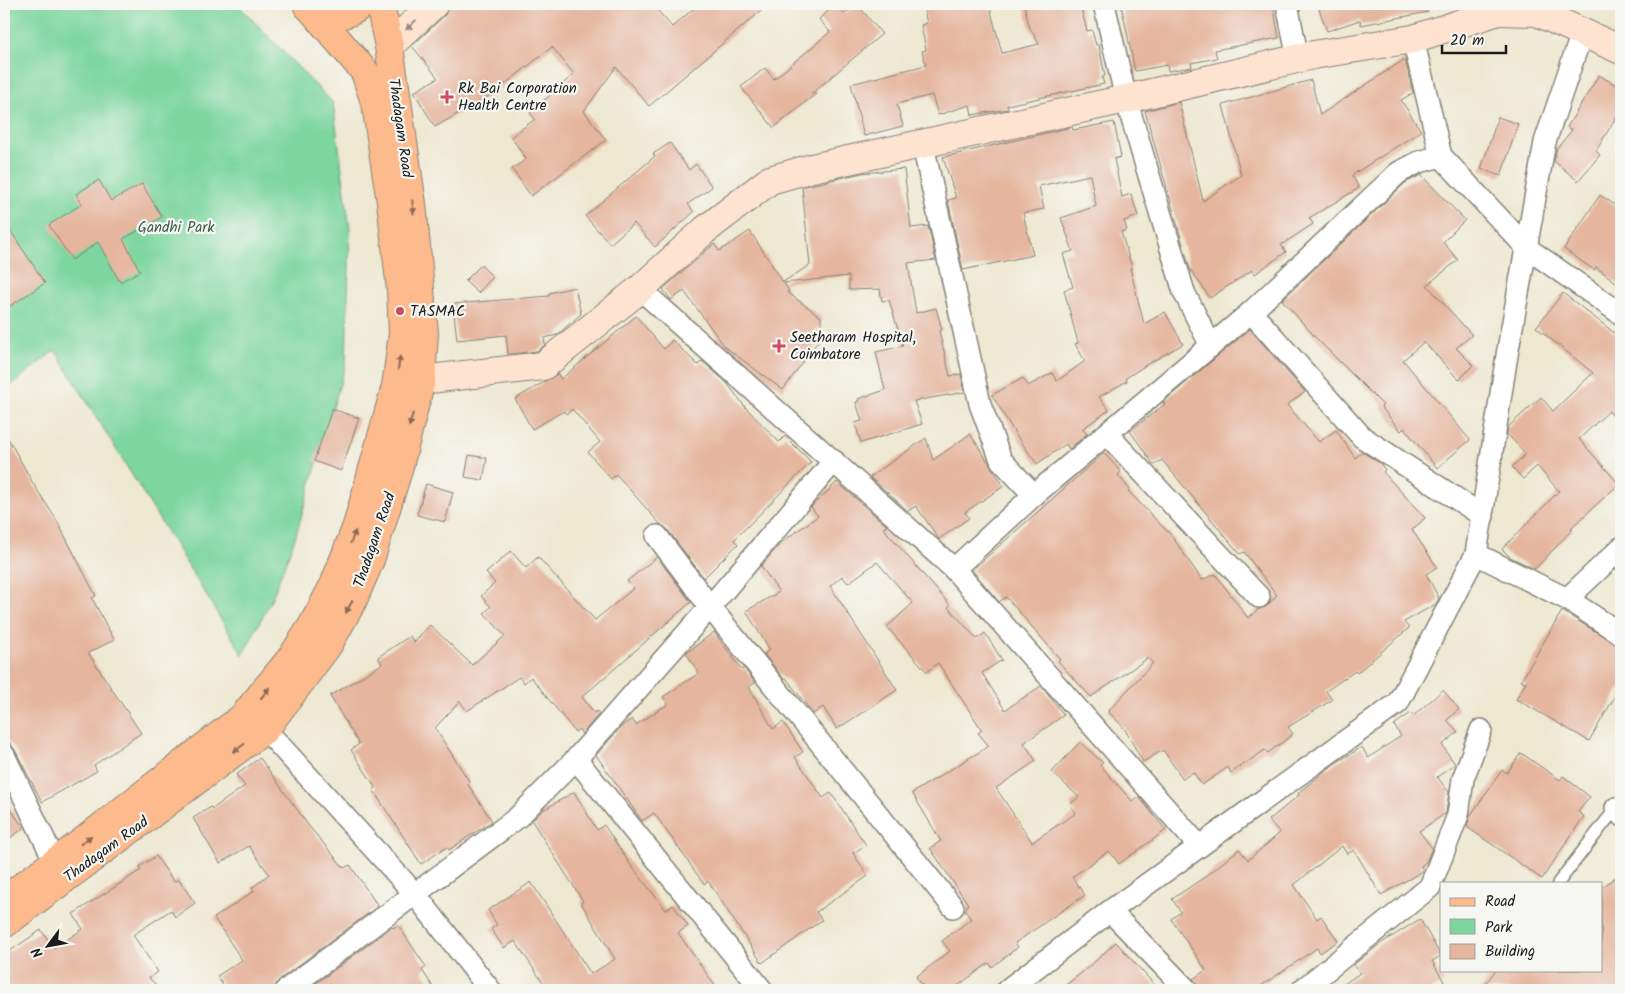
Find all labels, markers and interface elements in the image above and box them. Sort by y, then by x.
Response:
one-way arrow [406,19,418,31]
scale bar [1442,22,1506,54]
text: 20 m [1450,29,1484,53]
street label: Thadagam Road [381,77,419,180]
place label: Rk Bai Corporation Health Centre [458,77,577,118]
marker: Rk Bai Corporation Health Centre [440,90,454,104]
one-way arrow [409,200,417,216]
park label: Gandhi Park [138,216,215,240]
place label: TASMAC [410,300,465,324]
marker: TASMAC [394,305,406,317]
place label: Seetharam Hospital, Coimbatore [790,326,916,367]
marker: Seetharam Hospital, Coimbatore [772,339,786,353]
one-way arrow [396,355,404,371]
one-way arrow [407,413,415,428]
street label: Thadagam Road [347,489,403,591]
one-way arrow [349,529,357,544]
one-way arrow [345,600,353,615]
one-way arrow [259,687,270,700]
one-way arrow [233,743,246,754]
street label: Thadagam Road [59,810,154,889]
one-way arrow [79,835,92,845]
legend [1440,882,1602,972]
text: Road [1485,890,1516,914]
text: Park [1485,916,1513,940]
north arrow [22,922,72,972]
text: Building [1485,940,1535,964]
text: N [26,943,49,962]

